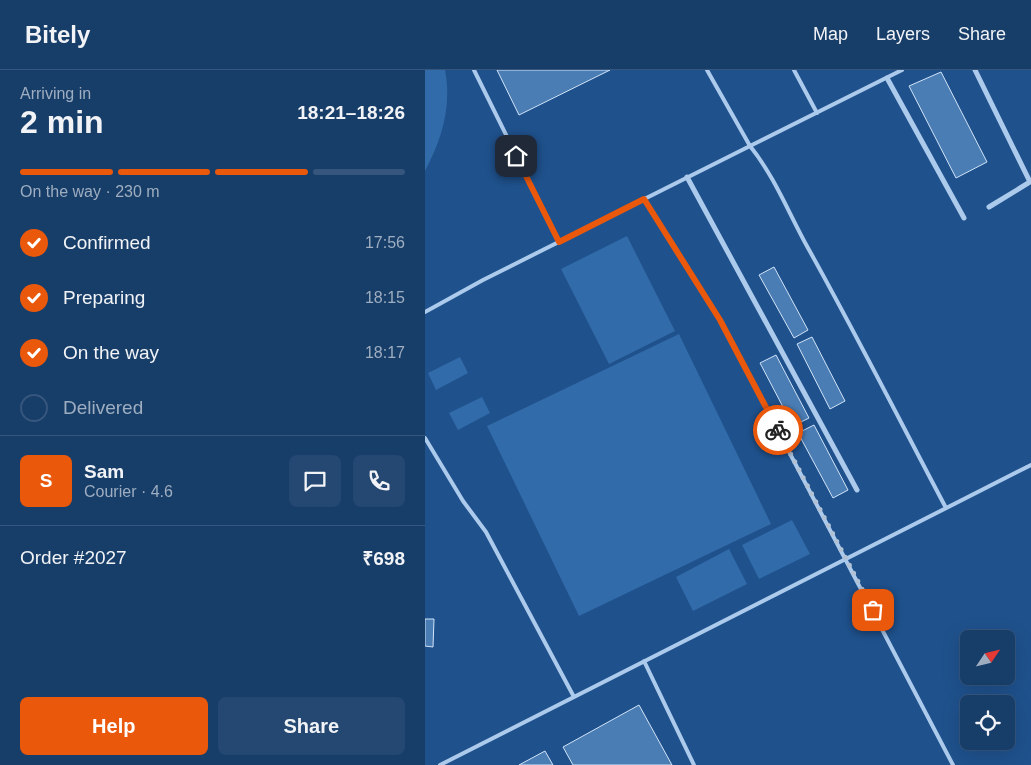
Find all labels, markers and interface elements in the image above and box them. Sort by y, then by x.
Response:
text: Bitely [25,21,90,48]
text: Map [813,24,848,44]
text: Layers [876,24,930,44]
text: Share [958,24,1006,44]
text: Arriving in [20,85,91,102]
text: 18:21–18:26 [297,102,405,123]
text: 2 min [20,104,104,140]
pin [495,135,537,177]
icon: home [502,142,530,170]
text: On the way · 230 m [20,183,160,200]
icon: check [20,229,48,257]
text: Confirmed [63,232,151,253]
text: 17:56 [365,234,405,251]
icon: check [20,284,48,312]
text: Preparing [63,287,145,308]
text: 18:15 [365,289,405,306]
icon: check [20,339,48,367]
text: On the way [63,342,159,363]
text: 18:17 [365,344,405,361]
text: Delivered [63,397,143,418]
courier [753,405,803,455]
icon: bike [764,416,792,444]
button: chat [289,455,341,507]
button: phone [353,455,405,507]
text: Sam [84,461,124,482]
text: S [40,470,52,491]
text: Courier · 4.6 [84,483,173,500]
text: Order #2027 [20,547,127,568]
text: ₹698 [362,548,405,569]
pin [852,589,894,631]
icon: bag [859,596,887,624]
north arrow [960,630,1015,685]
map controls [960,630,1015,750]
button: locate [960,695,1015,750]
button: Help [20,697,208,755]
button: Share [218,697,405,755]

